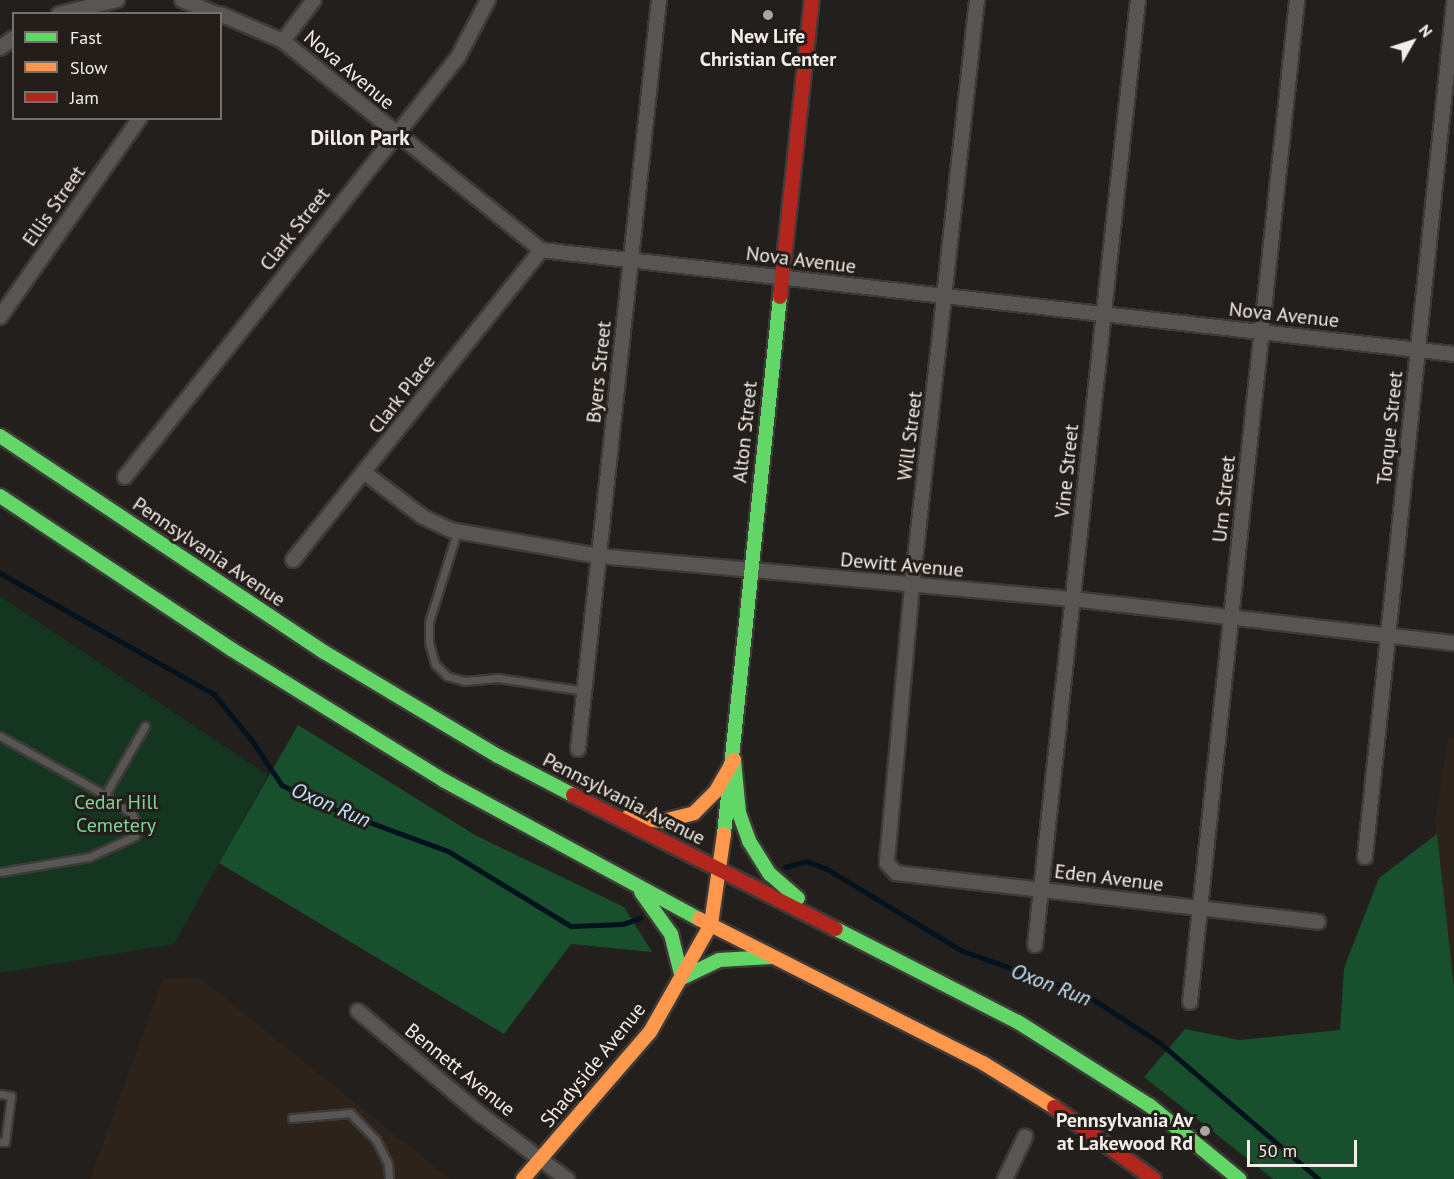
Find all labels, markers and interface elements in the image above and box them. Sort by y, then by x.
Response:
marker: New Life Christian Center [761,8,775,22]
legend [12,12,222,120]
north arrow [1382,12,1442,72]
text: N [1415,20,1437,41]
place label: New Life Christian Center [700,24,836,71]
street label: Nova Avenue [299,25,399,115]
text: Fast [70,26,102,49]
text: Slow [70,56,108,79]
text: Jam [70,86,99,109]
district label: Dillon Park [310,125,410,151]
street label: Ellis Street [18,161,90,251]
street label: Clark Street [255,182,335,276]
street label: Nova Avenue [744,241,858,279]
street label: Nova Avenue [1227,297,1341,333]
street label: Byers Street [582,320,616,424]
street label: Clark Place [363,349,441,439]
street label: Torque Street [1372,370,1408,486]
street label: Alton Street [728,380,762,484]
street label: Will Street [893,390,927,482]
street label: Vine Street [1050,423,1084,519]
street label: Urn Street [1208,454,1240,544]
street label: Pennsylvania Avenue [128,492,290,612]
street label: Dewitt Avenue [839,548,965,582]
street label: Pennsylvania Avenue [539,748,709,850]
water label: Oxon Run [288,777,374,833]
park label: Cedar Hill Cemetery [74,790,158,837]
street label: Eden Avenue [1053,859,1165,897]
water label: Oxon Run [1008,958,1094,1012]
street label: Shadyside Avenue [535,998,651,1132]
street label: Bennett Avenue [400,1018,520,1122]
place label: Pennsylvania Av at Lakewood Rd [1055,1108,1193,1155]
marker: Pennsylvania Av at Lakewood Rd [1198,1124,1212,1138]
scale bar [1250,1128,1360,1166]
text: 50 m [1258,1139,1297,1162]

